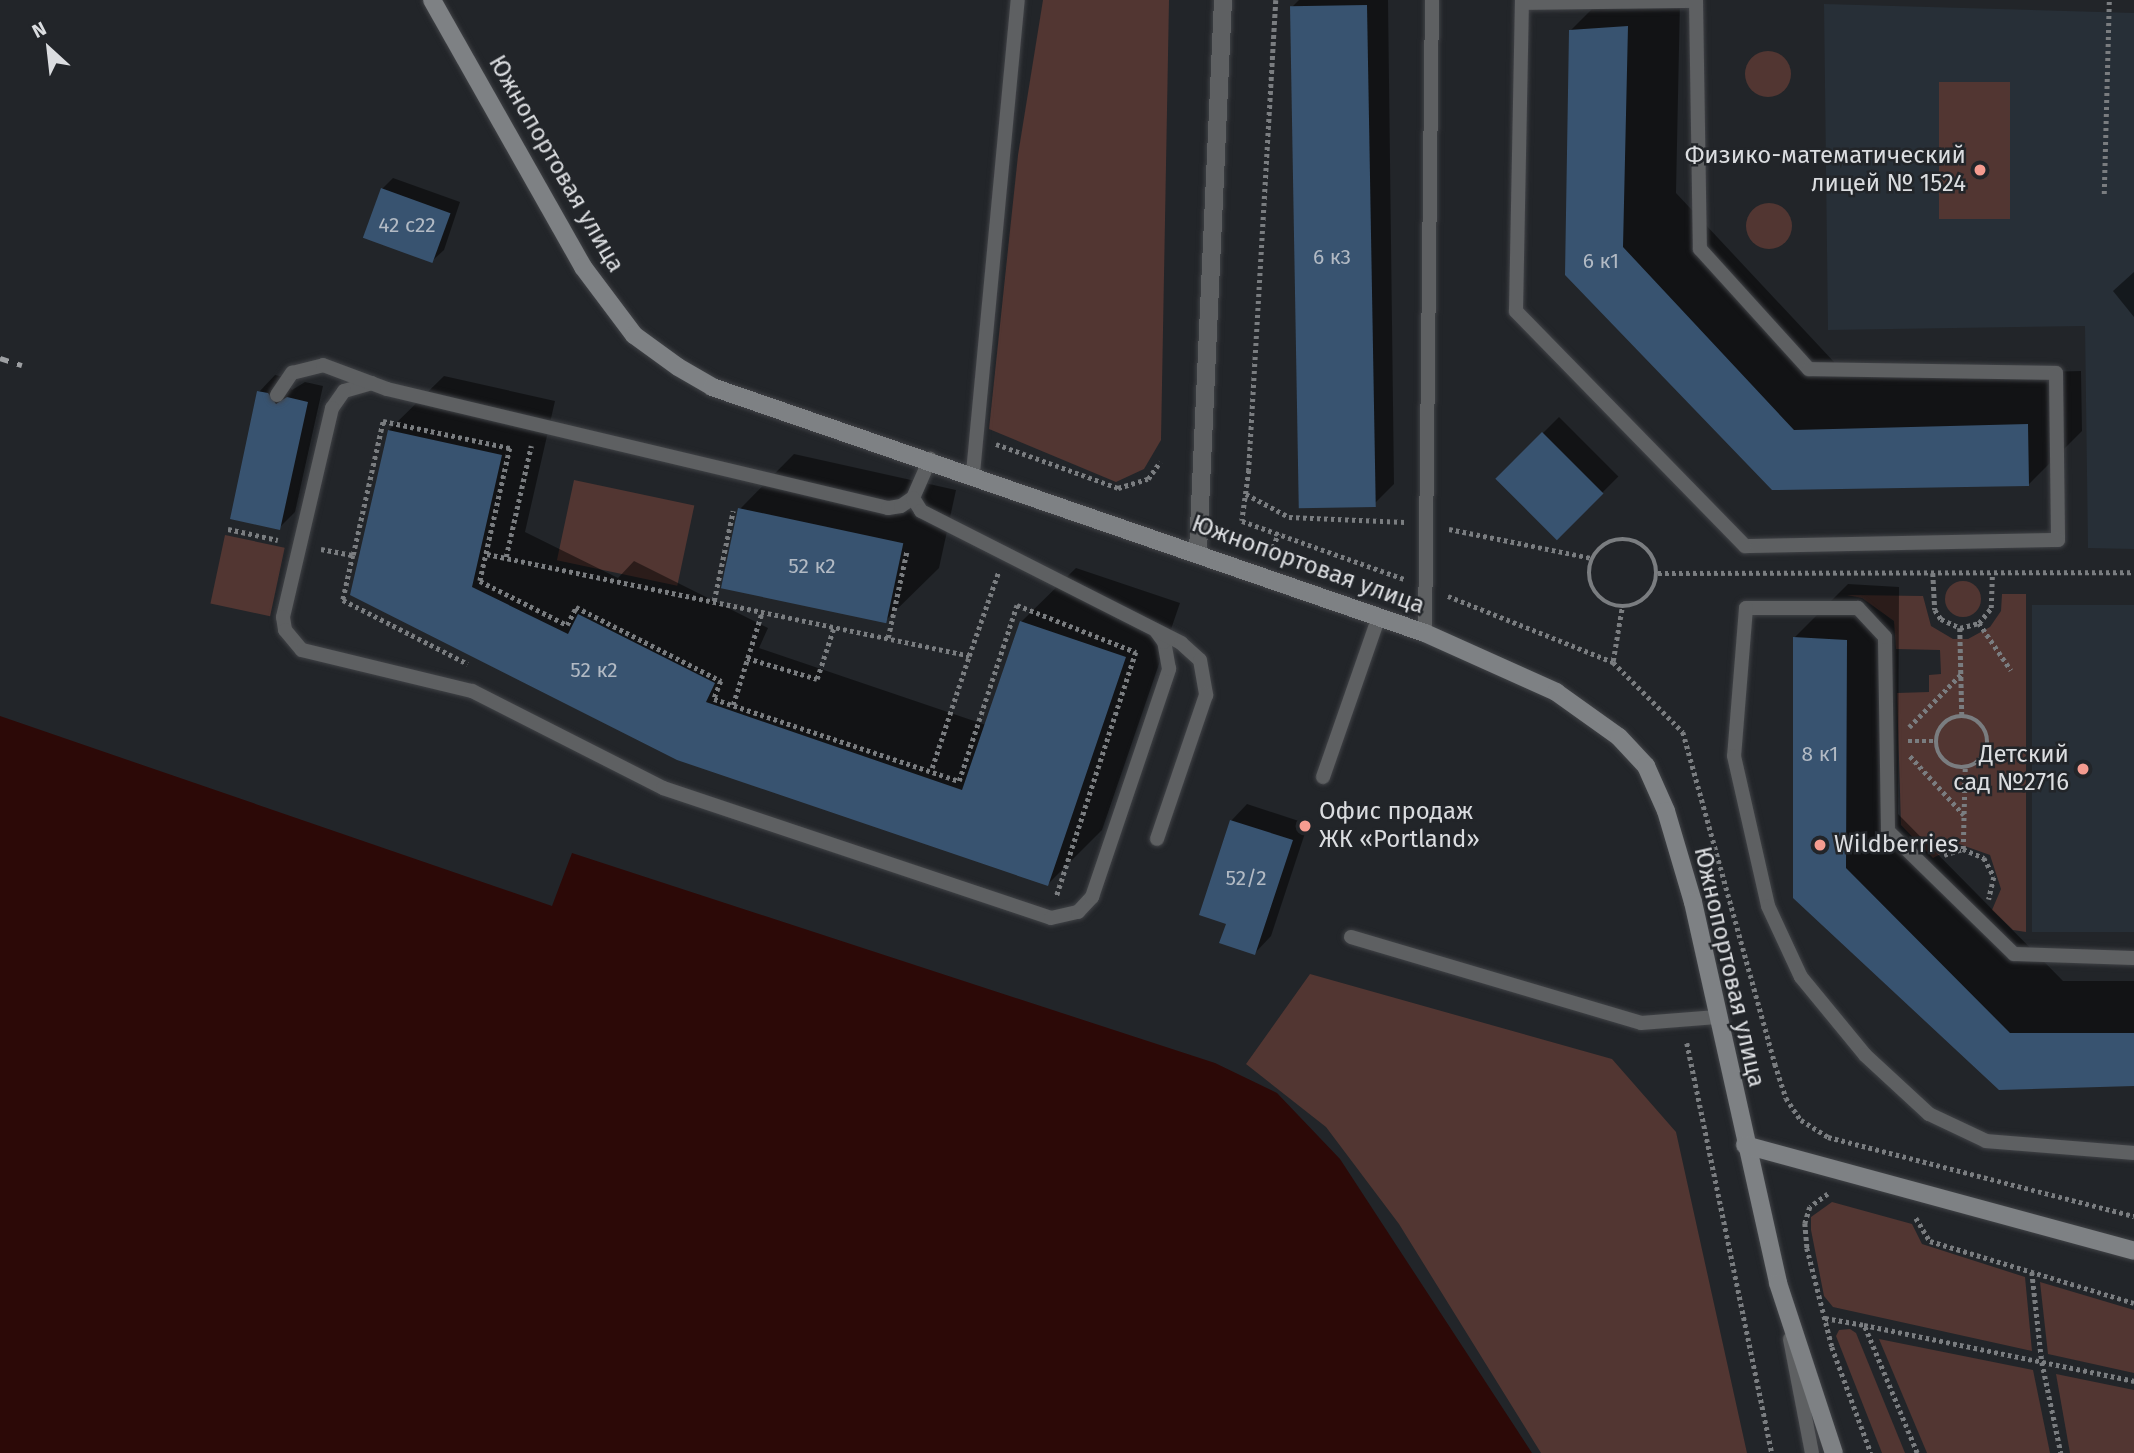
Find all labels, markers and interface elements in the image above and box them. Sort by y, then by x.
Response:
north arrow [14,14,84,84]
text: N [28,17,50,43]
street label: Южнопортовая улица [482,50,630,278]
place label: Физико-математический лицей № 1524 [1685,142,1966,198]
marker: Физико-математический лицей № 1524 [1972,162,1988,178]
house number: 42 с22 [378,212,436,238]
house number: 6 к3 [1313,244,1351,270]
house number: 6 к1 [1583,248,1619,274]
street label: Южнопортовая улица [1188,509,1428,621]
house number: 52 к2 [788,553,836,579]
house number: 52 к2 [570,657,618,683]
house number: 8 к1 [1802,741,1838,767]
place label: Детский сад №2716 [1953,741,2069,797]
marker: Детский сад №2716 [2075,761,2091,777]
place label: Офис продаж ЖК «Portland» [1319,798,1480,854]
marker: Офис продаж ЖК «Portland» [1297,818,1313,834]
place label: Wildberries [1834,831,1959,859]
marker: Wildberries [1812,837,1828,853]
street label: Южнопортовая улица [1687,844,1771,1090]
house number: 52/2 [1225,865,1267,891]

